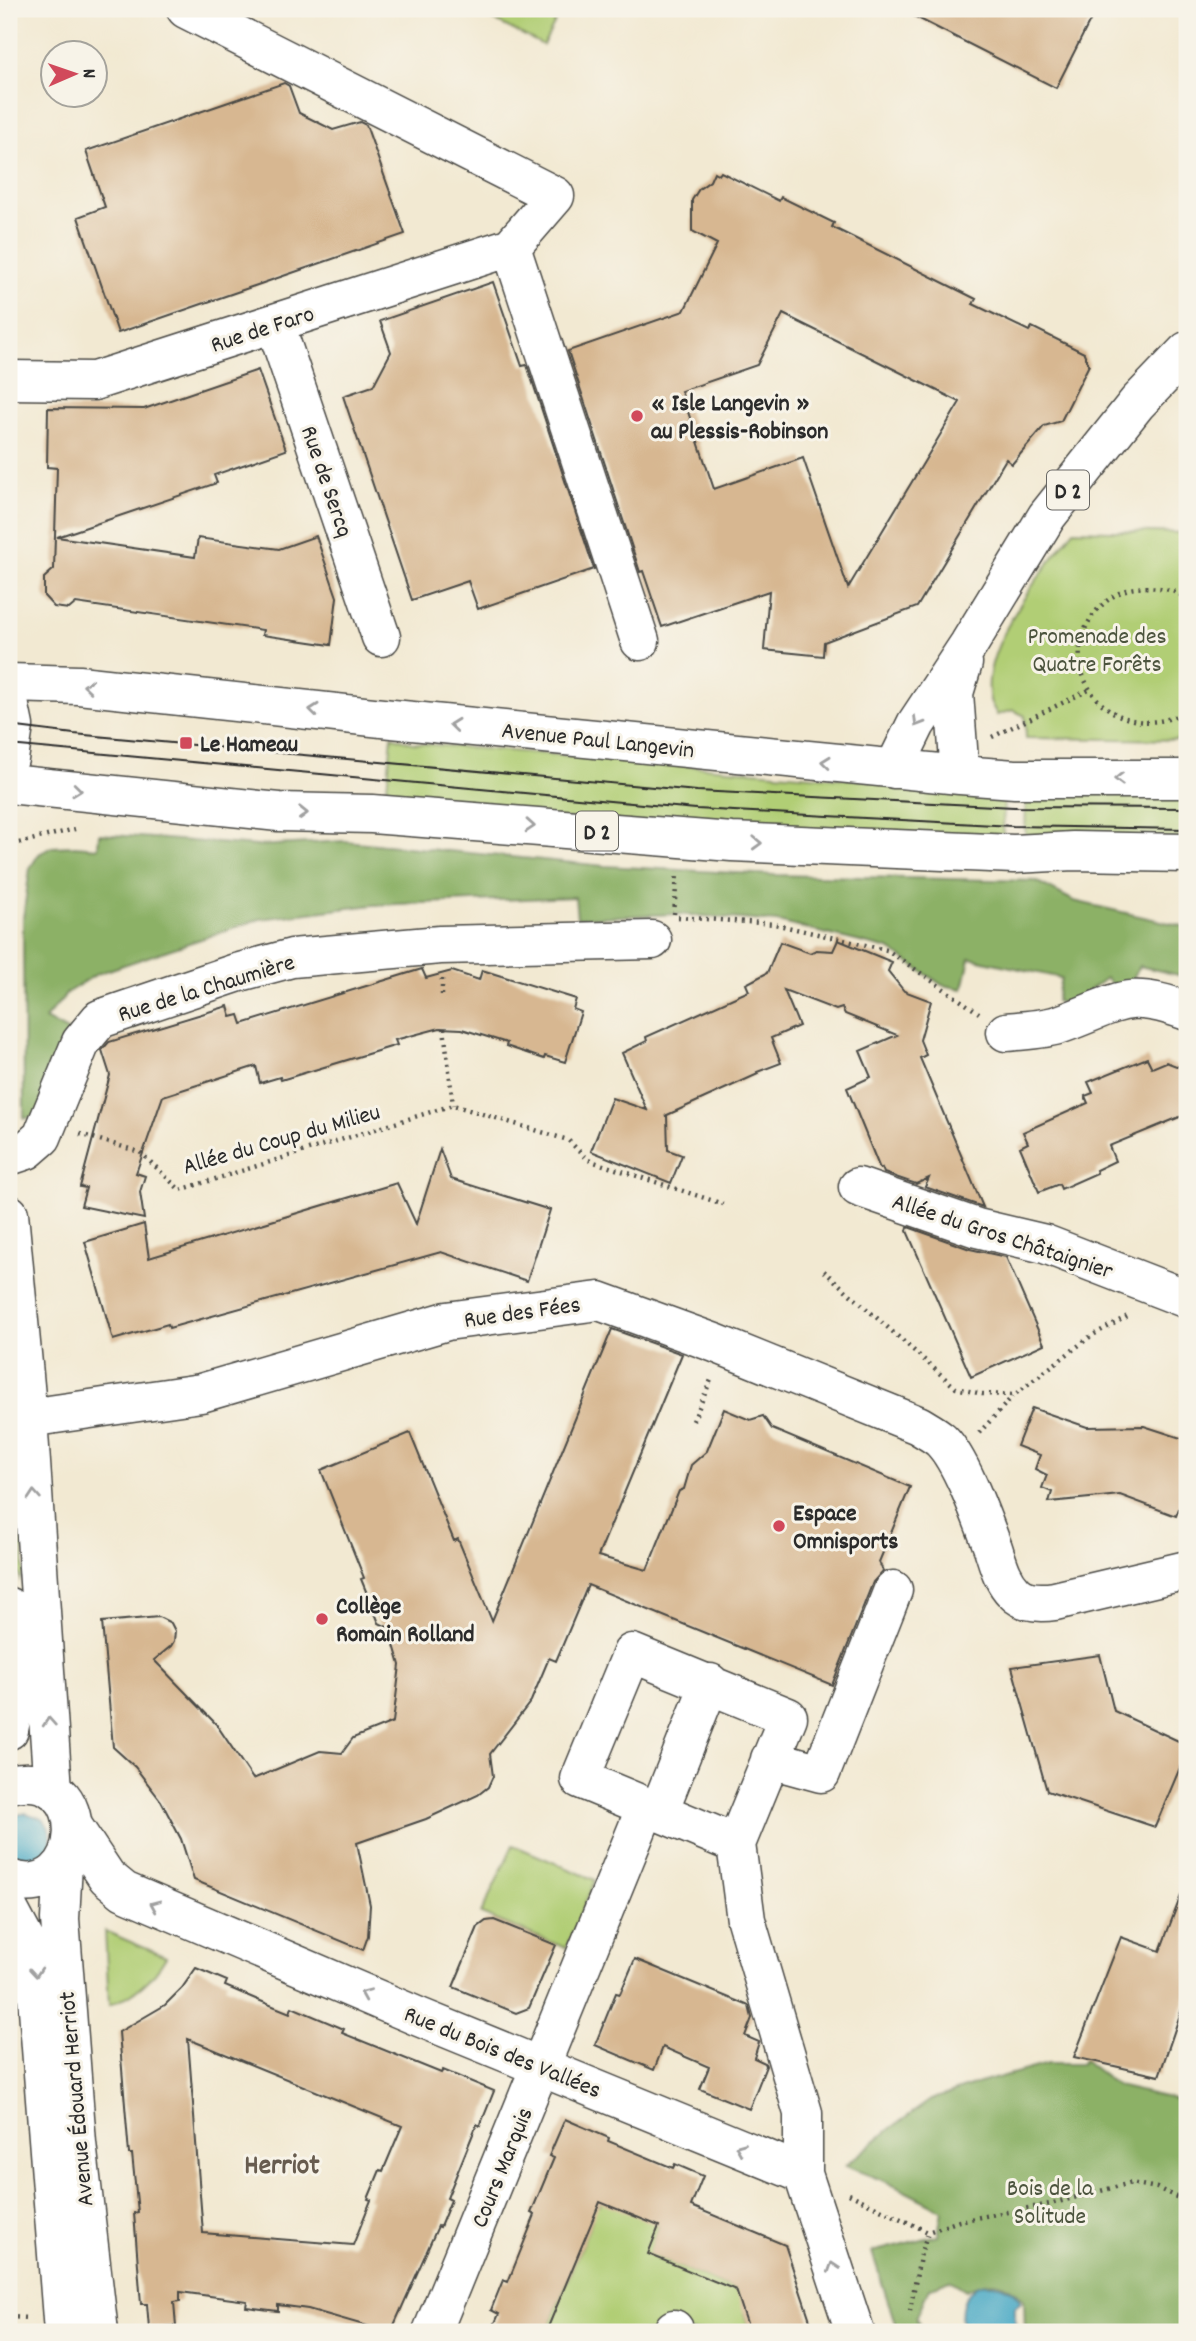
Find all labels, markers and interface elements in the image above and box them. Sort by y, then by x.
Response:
north arrow [38,38,108,108]
text: N [74,68,101,79]
street label: Rue de Faro [207,298,319,364]
place label: « Isle Langevin » au Plessis-Robinson [651,388,828,450]
marker: « Isle Langevin » au Plessis-Robinson [629,408,645,424]
street label: Rue de Sercq [290,422,360,542]
road number: D 2 [1047,470,1089,510]
park label: Promenade des Quatre Forêts [1027,621,1167,683]
one-way arrow [82,679,93,694]
one-way arrow [308,703,320,718]
one-way arrow [914,714,927,727]
street label: Avenue Paul Langevin [500,715,696,769]
one-way arrow [448,718,459,733]
place label: Le Hameau [200,729,298,763]
marker: Le Hameau [178,735,194,751]
one-way arrow [821,755,832,770]
one-way arrow [1113,771,1124,787]
one-way arrow [72,782,83,797]
one-way arrow [298,805,309,820]
road number: D 2 [576,811,618,850]
one-way arrow [525,818,536,833]
one-way arrow [752,835,763,850]
street label: Rue de la Chaumière [114,947,299,1033]
street label: Allée du Coup du Milieu [179,1096,385,1185]
street label: Allée du Gros Châtaignier [887,1186,1117,1290]
street label: Rue des Fées [462,1289,583,1339]
one-way arrow [26,1489,41,1500]
place label: Espace Omnisports [793,1498,898,1560]
marker: Espace Omnisports [771,1518,787,1534]
place label: Collège Romain Rolland [336,1591,474,1653]
marker: Collège Romain Rolland [314,1611,330,1627]
one-way arrow [42,1716,57,1727]
one-way arrow [150,1899,162,1913]
one-way arrow [28,1967,43,1978]
one-way arrow [359,1988,371,2002]
street label: Avenue Édouard Herriot [52,1990,104,2208]
street label: Rue du Bois des Vallées [398,1999,606,2109]
street label: Cours Marquis [464,2103,543,2233]
one-way arrow [734,2142,746,2156]
district label: Herriot [244,2148,320,2188]
park label: Bois de la Solitude [1007,2173,1094,2235]
one-way arrow [827,2262,842,2274]

